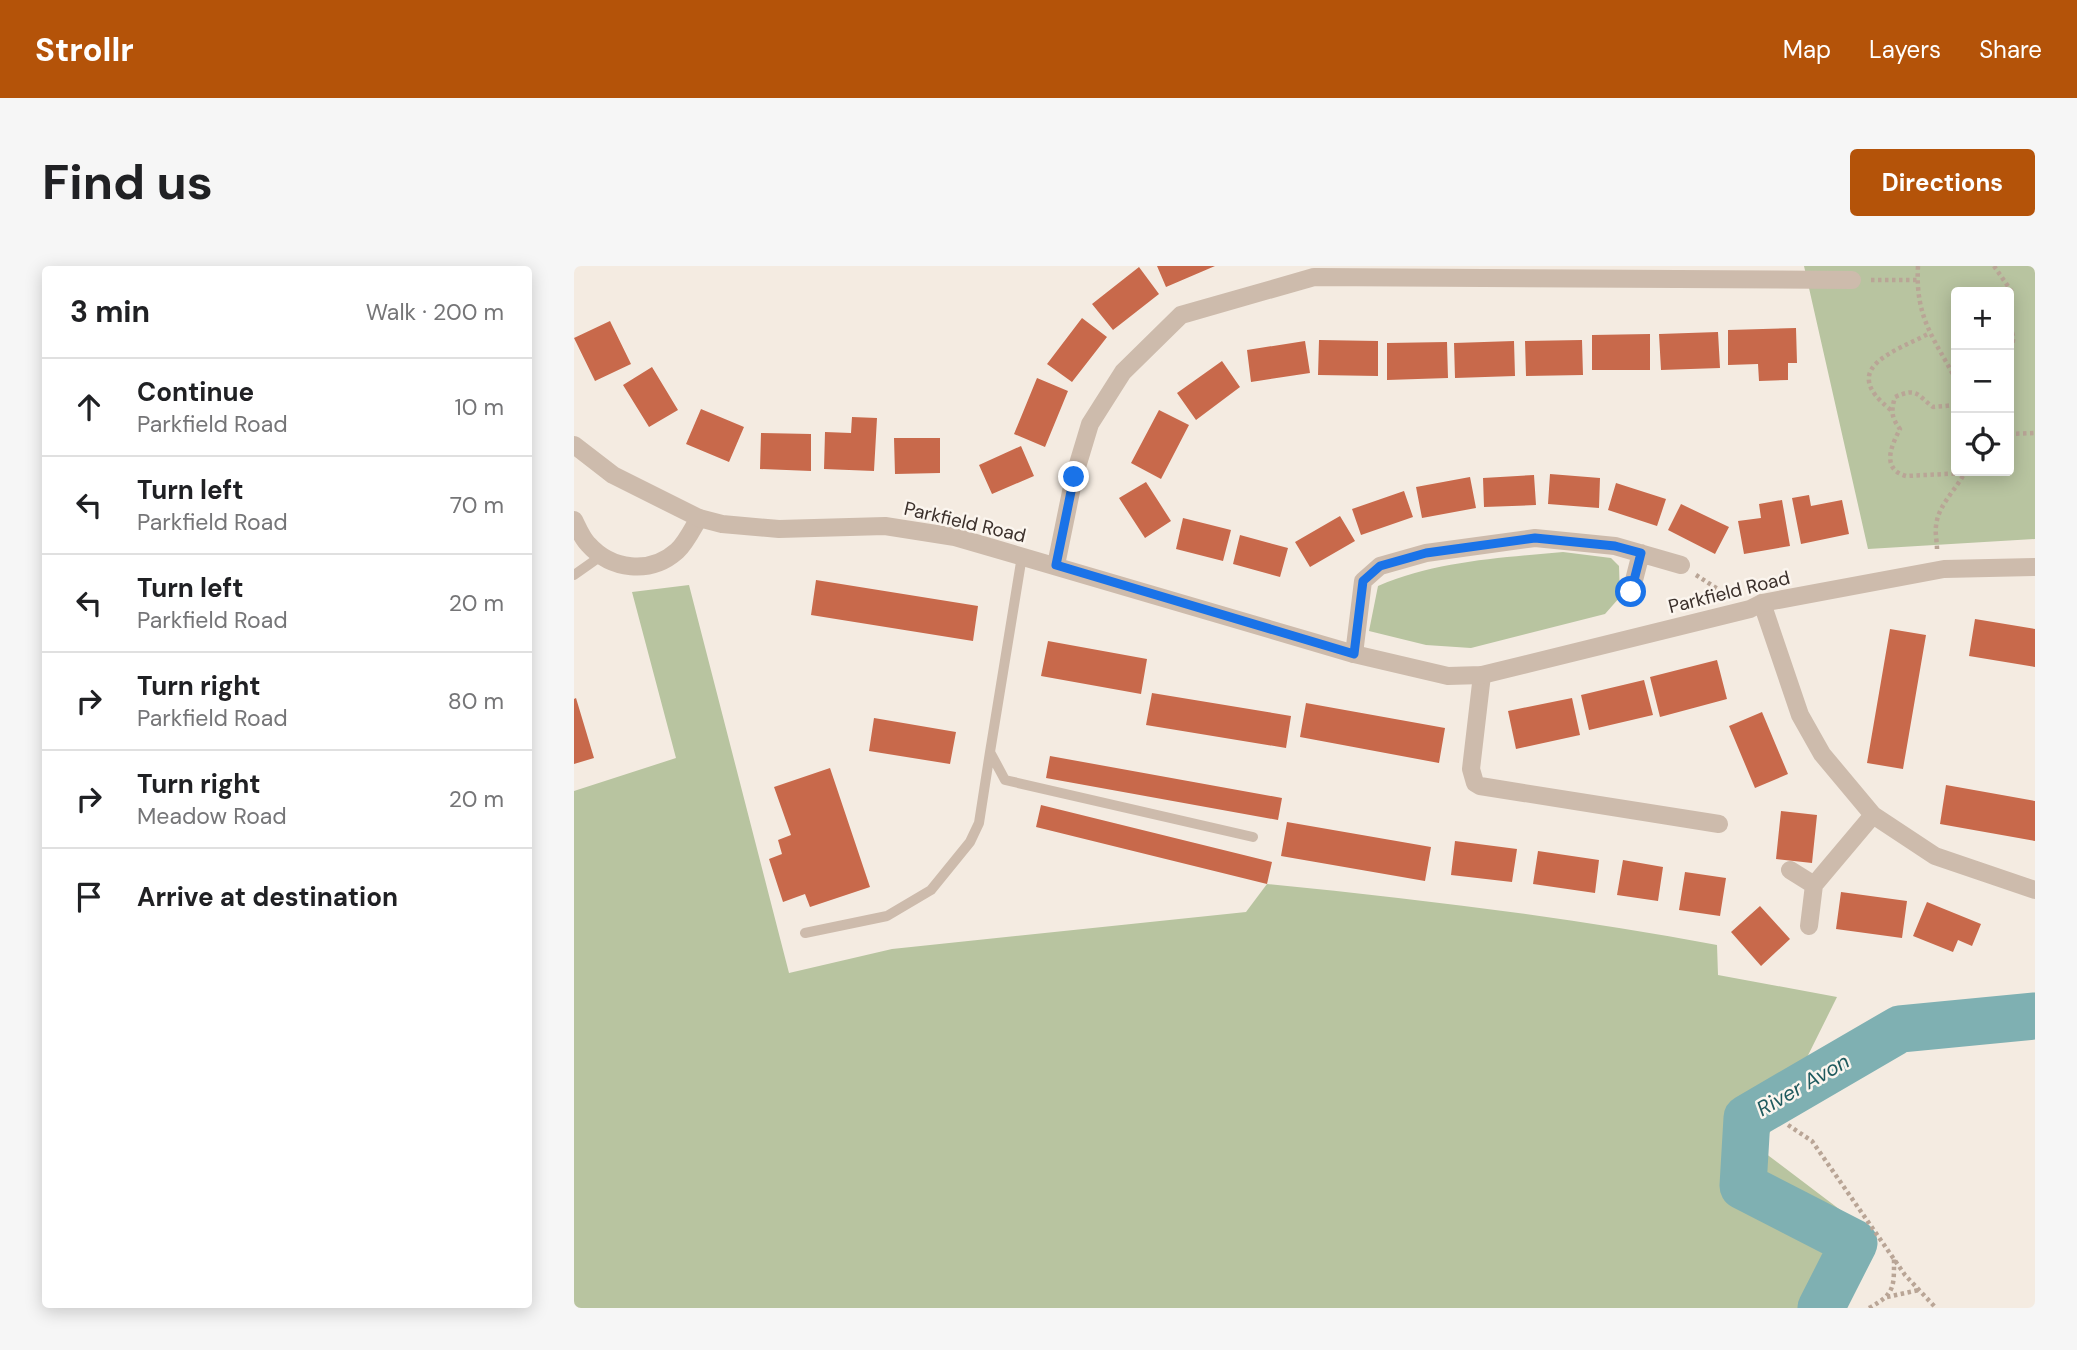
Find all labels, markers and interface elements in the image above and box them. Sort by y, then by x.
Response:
text: Strollr [35,28,134,71]
text: Map [1783,34,1831,65]
text: Layers [1869,34,1941,65]
text: Share [1979,34,2042,65]
button: Directions [1850,149,2035,216]
text: Find us [42,150,213,214]
map controls [1951,287,2014,476]
button: + [1951,287,2014,350]
text: 3 min [70,292,150,331]
text: Walk · 200 m [366,297,504,327]
button: − [1951,350,2014,413]
text: Continue [137,375,254,409]
icon: ahead [70,388,108,426]
text: 10 m [454,392,504,422]
text: Parkfield Road [137,409,288,439]
button: locate [1951,413,2014,476]
route end [1058,461,1089,492]
text: Turn left [137,473,244,507]
icon: left [70,486,108,524]
text: 70 m [450,490,504,520]
street label: Parkfield Road [902,496,1028,548]
text: Parkfield Road [137,507,288,537]
street label: Parkfield Road [1666,565,1792,619]
text: Turn left [137,571,244,605]
route start [1615,576,1646,607]
icon: left [70,584,108,622]
text: 20 m [449,588,504,618]
text: Parkfield Road [137,605,288,635]
text: Turn right [137,669,261,703]
icon: right [70,682,108,720]
text: 80 m [448,686,504,716]
text: Parkfield Road [137,703,288,733]
text: Turn right [137,767,261,801]
icon: right [70,780,108,818]
text: 20 m [449,784,504,814]
text: Meadow Road [137,801,287,831]
icon: arrive [70,878,108,916]
text: Arrive at destination [137,880,398,914]
water label: River Avon [1752,1047,1854,1123]

